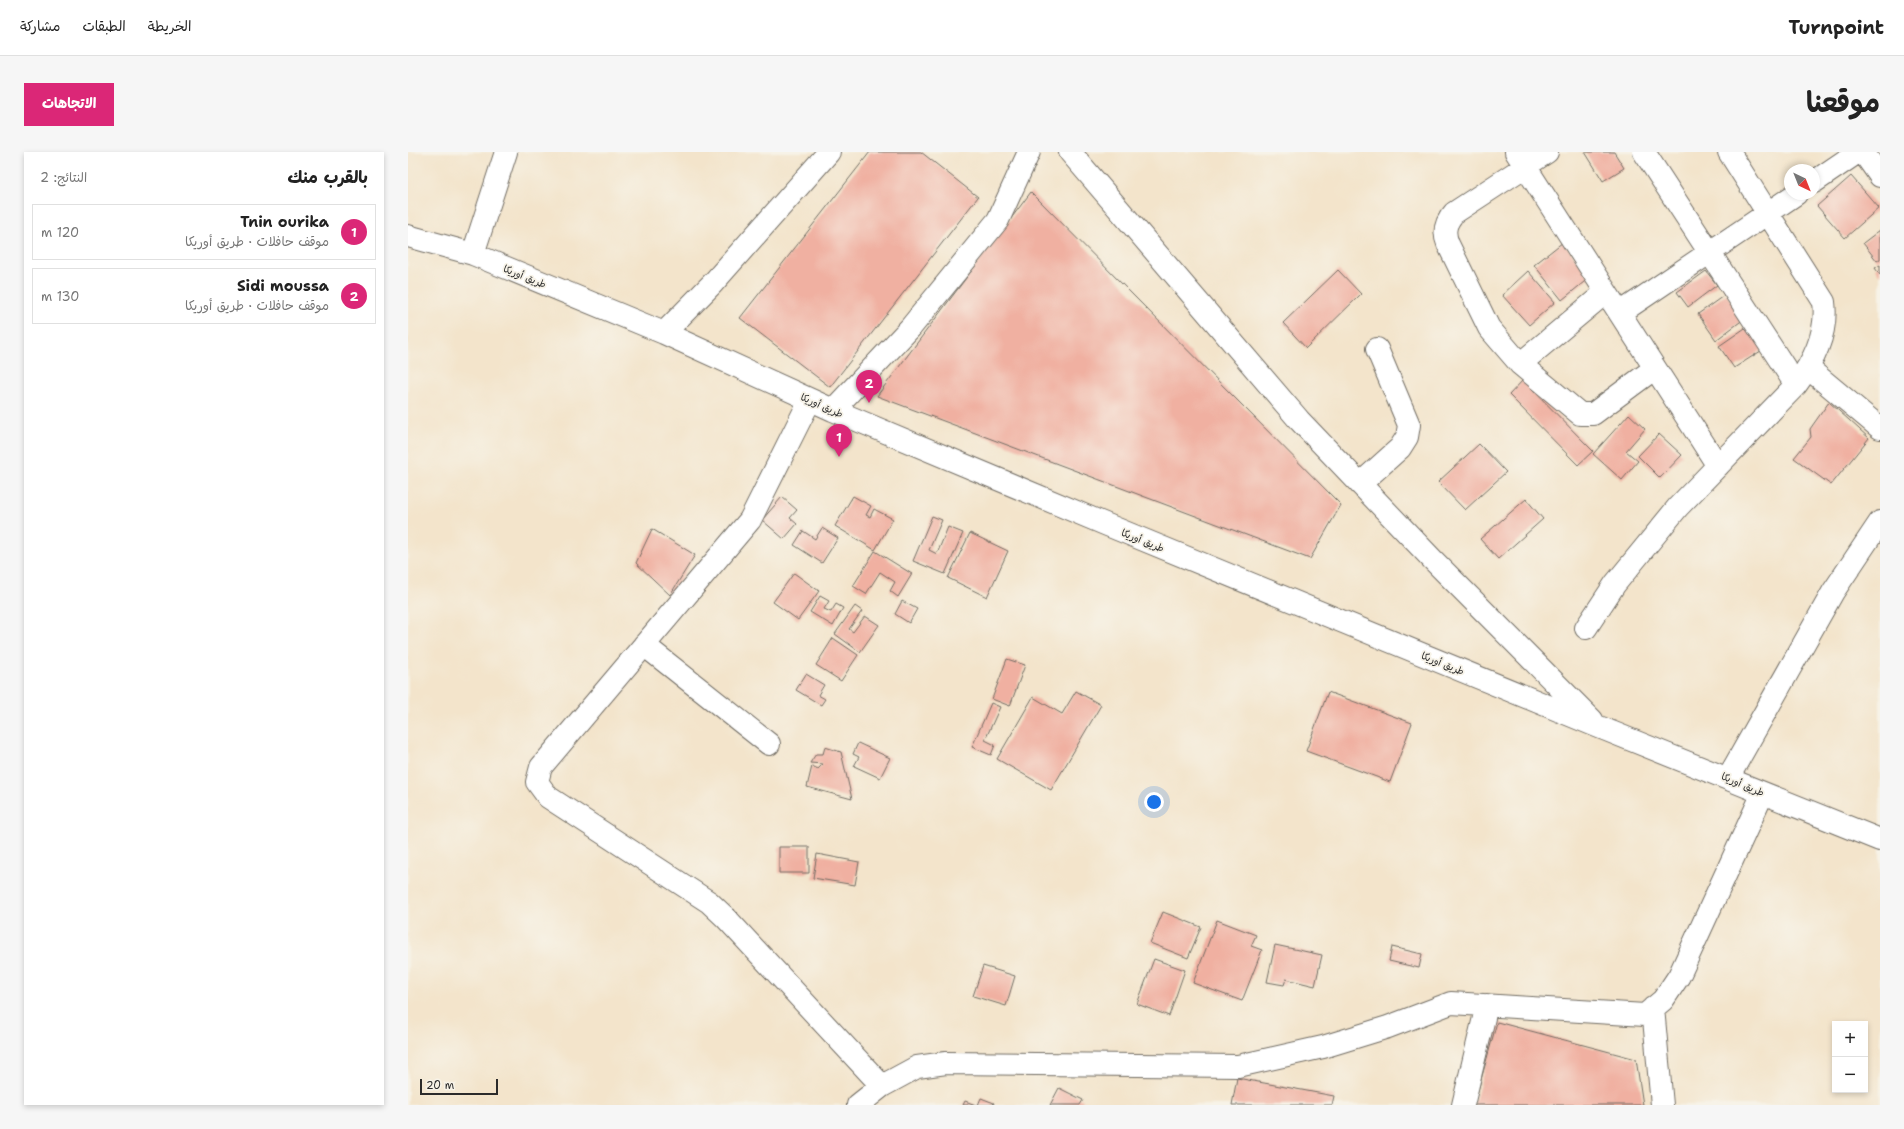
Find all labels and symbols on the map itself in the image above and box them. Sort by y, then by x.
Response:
north arrow [1784,164,1820,200]
street label: طريق أوريكا [501,262,548,291]
pin: 2 [856,370,882,403]
street label: طريق أوريكا [798,390,845,421]
pin: 1 [826,424,852,457]
street label: طريق أوريكا [1119,526,1166,555]
street label: طريق أوريكا [1419,649,1466,678]
street label: طريق أوريكا [1719,770,1766,799]
your location [1144,792,1164,812]
scale bar [420,1077,498,1096]

